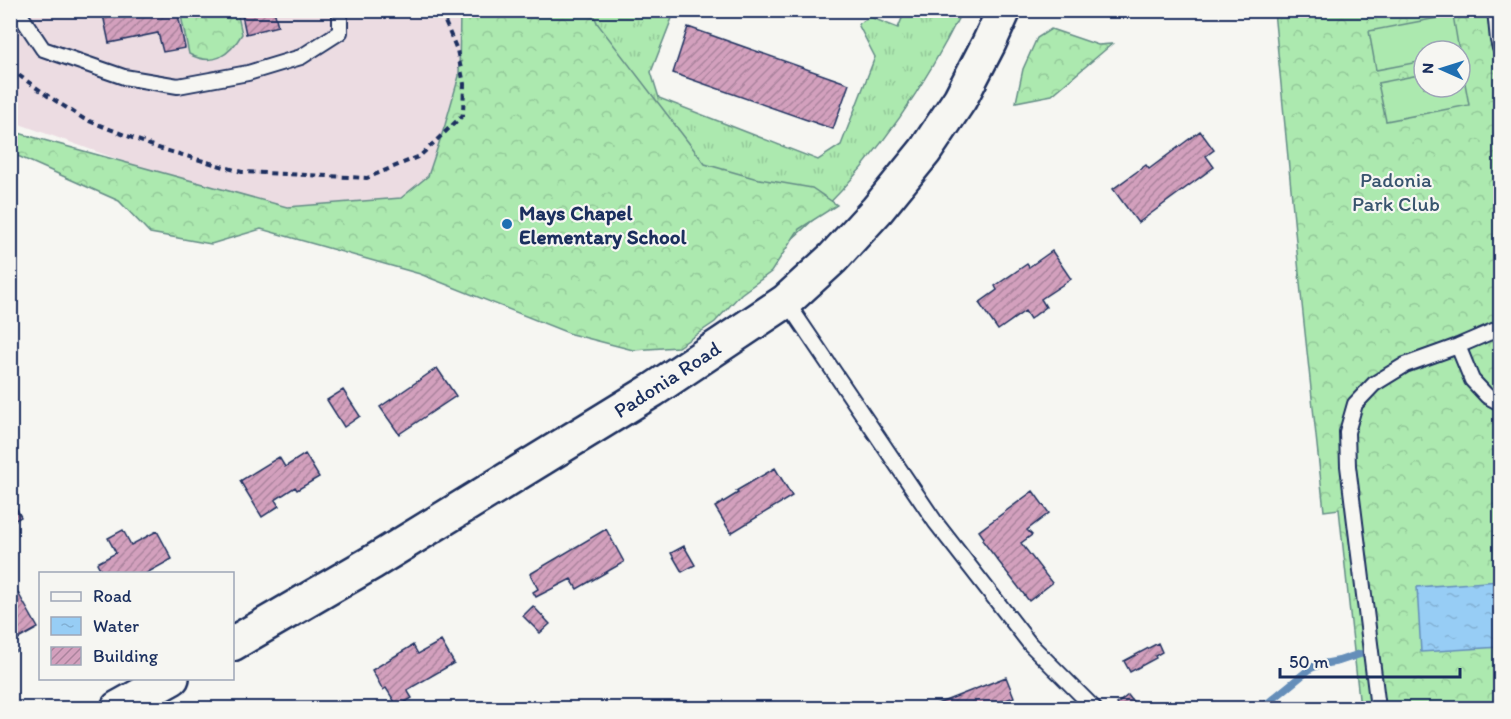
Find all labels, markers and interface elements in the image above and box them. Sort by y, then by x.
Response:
north arrow [1412,39,1472,99]
text: N [1418,62,1437,74]
park label: Padonia Park Club [1352,167,1440,216]
place label: Mays Chapel Elementary School [519,200,688,250]
marker: Mays Chapel Elementary School [500,217,514,231]
street label: Padonia Road [609,335,726,423]
legend [39,572,234,680]
text: Road [93,585,132,607]
text: Water [93,615,139,637]
scale bar [1280,641,1460,679]
text: Building [93,645,159,667]
text: 50 m [1289,651,1329,673]

